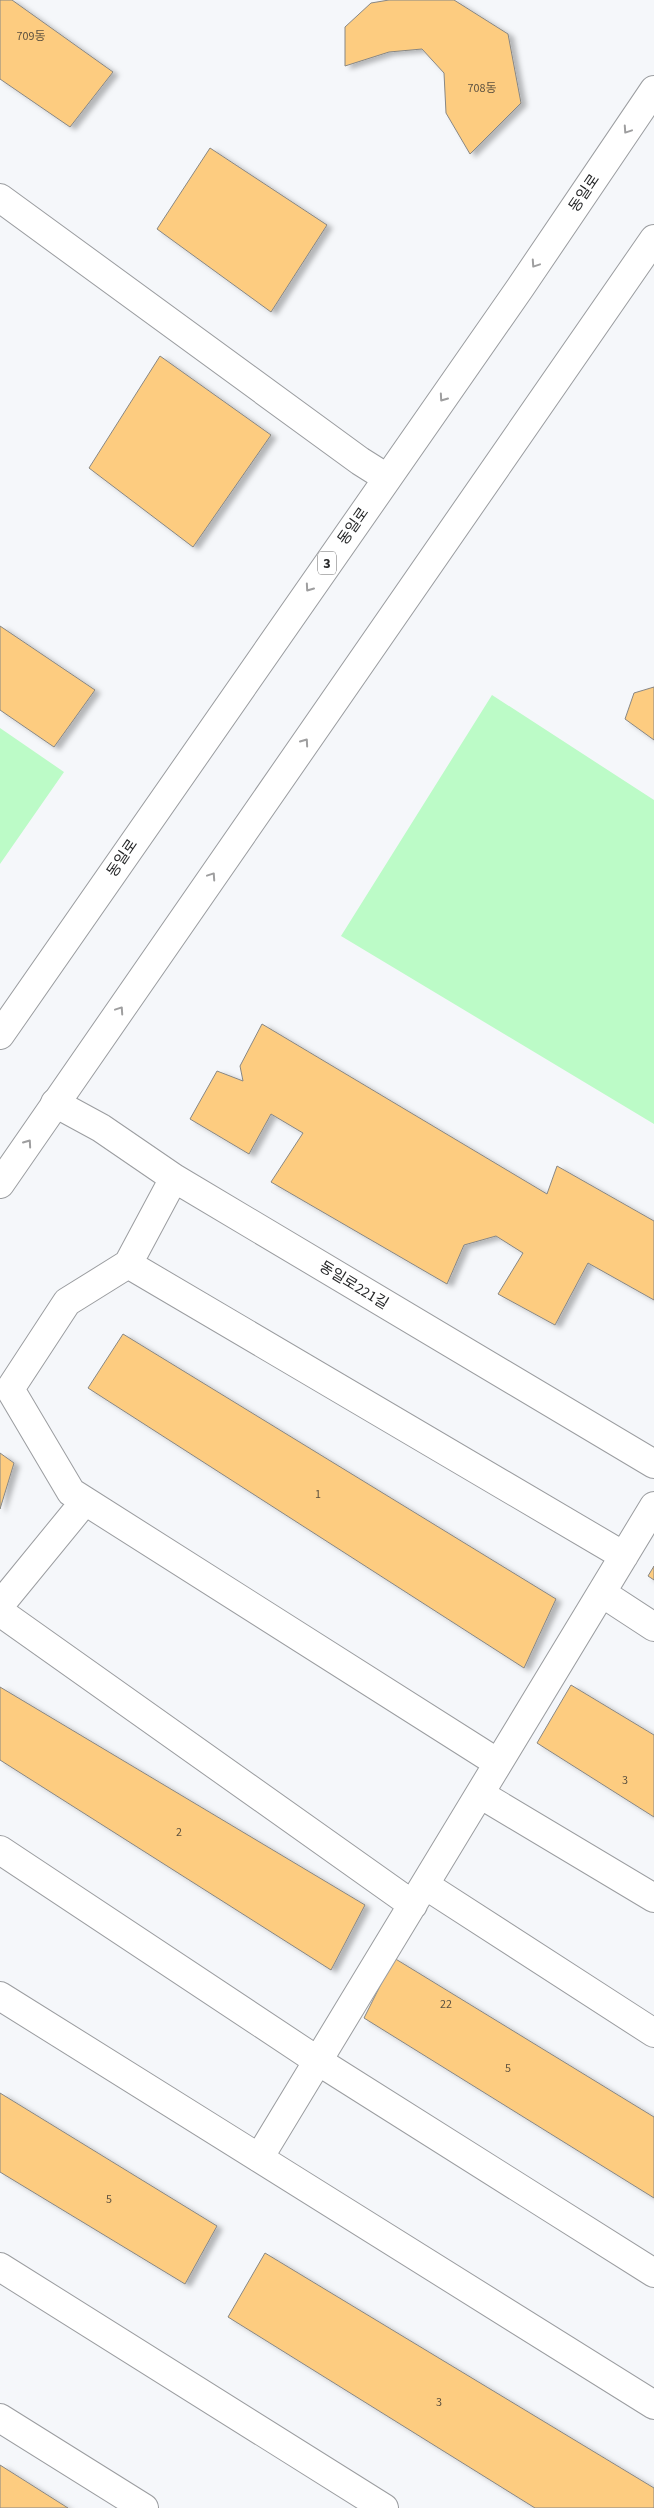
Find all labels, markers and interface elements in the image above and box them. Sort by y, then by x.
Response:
house number: 709동 [17,28,45,45]
house number: 708동 [468,80,496,97]
one-way arrow [624,124,633,134]
street label: 동일로 [564,170,605,216]
one-way arrow [532,259,541,268]
one-way arrow [440,392,449,402]
street label: 동일로 [333,503,374,549]
road number: 3 [318,552,336,574]
one-way arrow [306,582,315,592]
one-way arrow [299,738,308,748]
street label: 동일로 [102,835,143,881]
one-way arrow [206,872,215,881]
one-way arrow [114,1006,123,1015]
one-way arrow [22,1140,31,1149]
street label: 동일로221길 [315,1256,392,1314]
house number: 1 [315,1486,321,1503]
house number: 3 [622,1772,628,1789]
house number: 2 [176,1824,182,1841]
house number: 22 [440,1996,452,2013]
house number: 5 [505,2060,511,2077]
house number: 5 [106,2191,112,2208]
house number: 3 [436,2394,442,2411]

